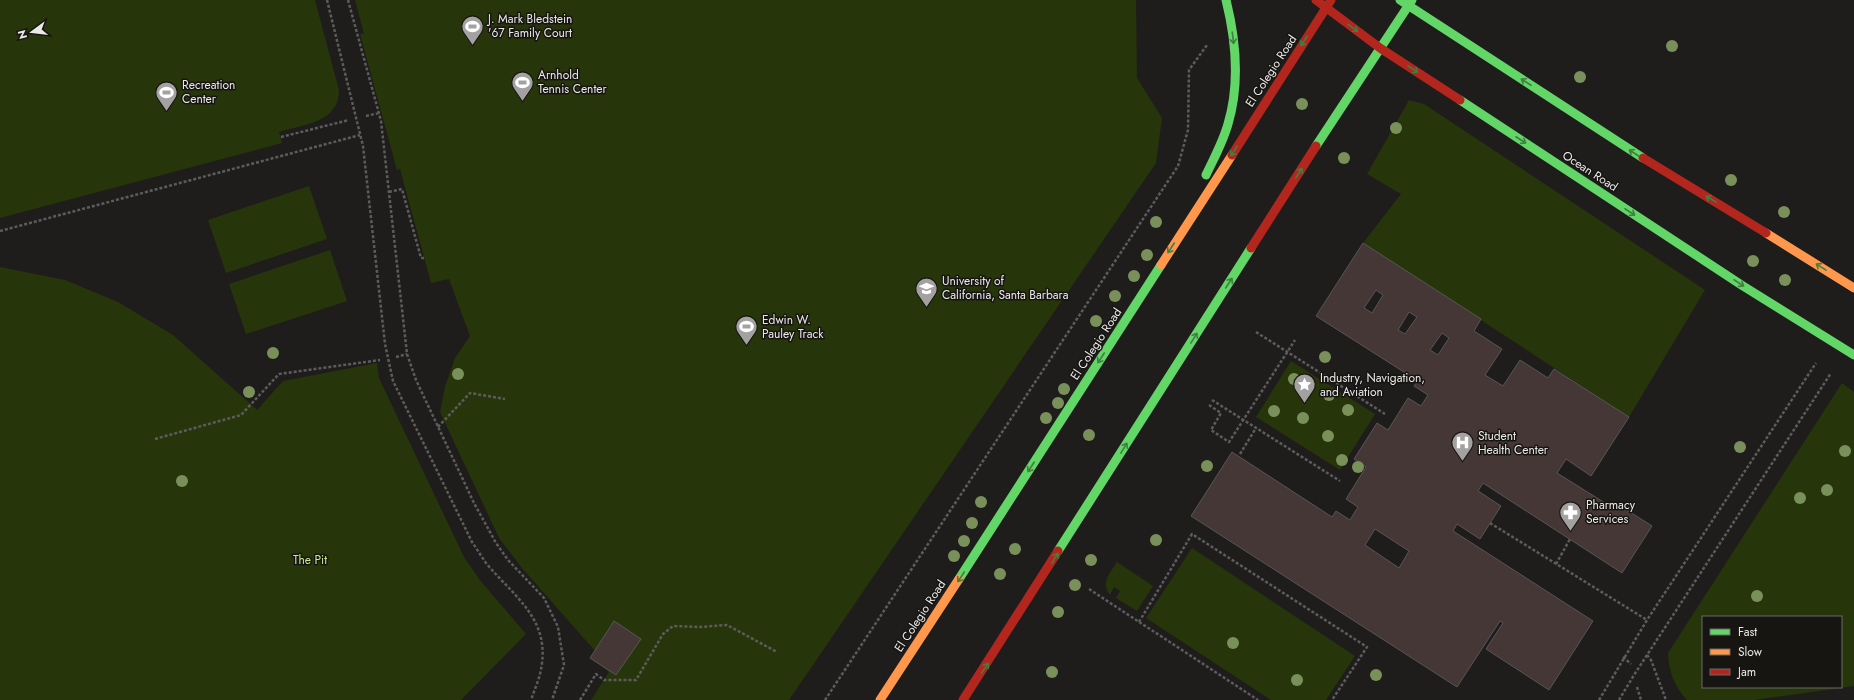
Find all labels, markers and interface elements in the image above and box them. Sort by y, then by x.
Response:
place label: J. Mark Bledstein '67 Family Court [486,10,572,42]
north arrow [12,12,52,52]
sports icon: J. Mark Bledstein '67 Family Court [459,13,485,46]
one-way arrow [1347,24,1358,32]
text: N [13,28,31,41]
one-way arrow [1229,31,1237,44]
street label: El Colegio Road [1241,31,1301,111]
one-way arrow [1300,35,1308,46]
one-way arrow [1407,65,1418,73]
place label: Arnhold Tennis Center [538,66,607,98]
sports icon: Arnhold Tennis Center [510,69,536,102]
place label: Recreation Center [182,76,235,108]
one-way arrow [1520,78,1531,86]
sports icon: Recreation Center [153,79,179,112]
one-way arrow [1516,136,1527,145]
one-way arrow [1230,145,1238,156]
street label: Ocean Road [1559,146,1621,196]
one-way arrow [1629,149,1640,157]
one-way arrow [1295,167,1303,179]
one-way arrow [1705,194,1717,202]
one-way arrow [1624,208,1635,216]
one-way arrow [1167,242,1175,253]
one-way arrow [1815,263,1827,271]
place label: University of California, Santa Barbara [942,272,1069,304]
school or university icon: University of California, Santa Barbara [914,275,940,308]
one-way arrow [1225,277,1233,289]
one-way arrow [1733,279,1744,287]
street label: El Colegio Road [1066,304,1126,384]
place label: Edwin W. Pauley Track [762,311,824,343]
sports icon: Edwin W. Pauley Track [733,314,759,347]
one-way arrow [1190,332,1198,344]
one-way arrow [1097,352,1105,363]
place label: Industry, Navigation, and Aviation [1320,369,1425,401]
place icon: Industry, Navigation, and Aviation [1292,372,1318,405]
place label: Student Health Center [1478,427,1549,459]
hospital icon: Student Health Center [1449,430,1475,463]
one-way arrow [1120,443,1128,454]
one-way arrow [1027,461,1035,472]
place label: Pharmacy Services [1586,496,1636,528]
pharmacy icon: Pharmacy Services [1557,499,1583,532]
park label: The Pit [293,551,327,569]
one-way arrow [1051,553,1059,564]
one-way arrow [957,571,965,582]
street label: El Colegio Road [890,576,950,656]
legend [1702,616,1842,688]
text: Fast [1738,623,1757,641]
text: Slow [1738,643,1763,661]
one-way arrow [981,662,989,673]
text: Jam [1736,663,1756,681]

